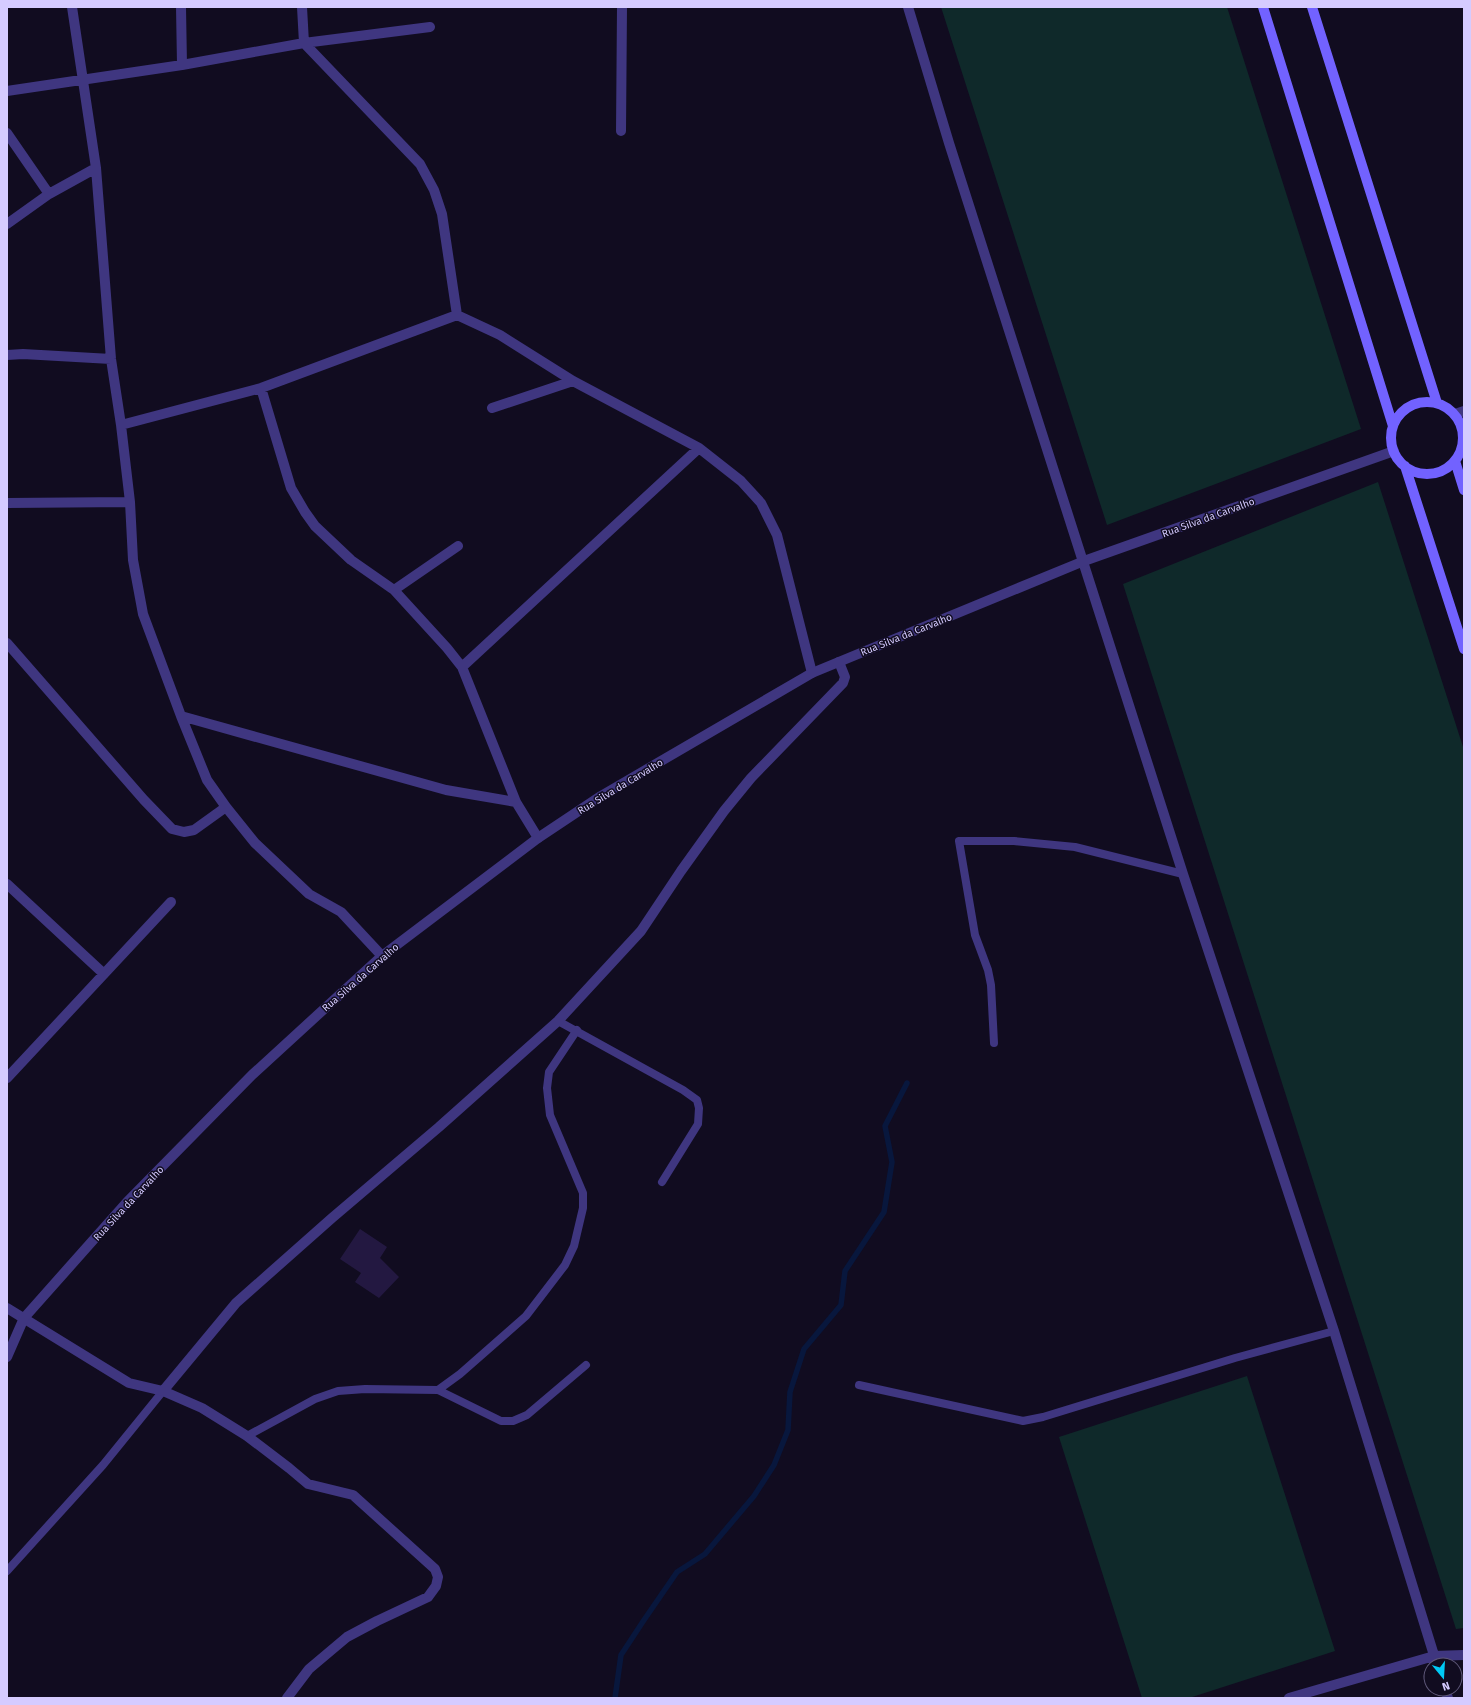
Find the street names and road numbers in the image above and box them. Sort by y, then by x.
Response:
street label: Rua Silva da Carvalho [1160,496,1256,540]
street label: Rua Silva da Carvalho [859,611,954,659]
street label: Rua Silva da Carvalho [576,757,666,817]
street label: Rua Silva da Carvalho [320,941,402,1014]
street label: Rua Silva da Carvalho [91,1164,166,1243]

